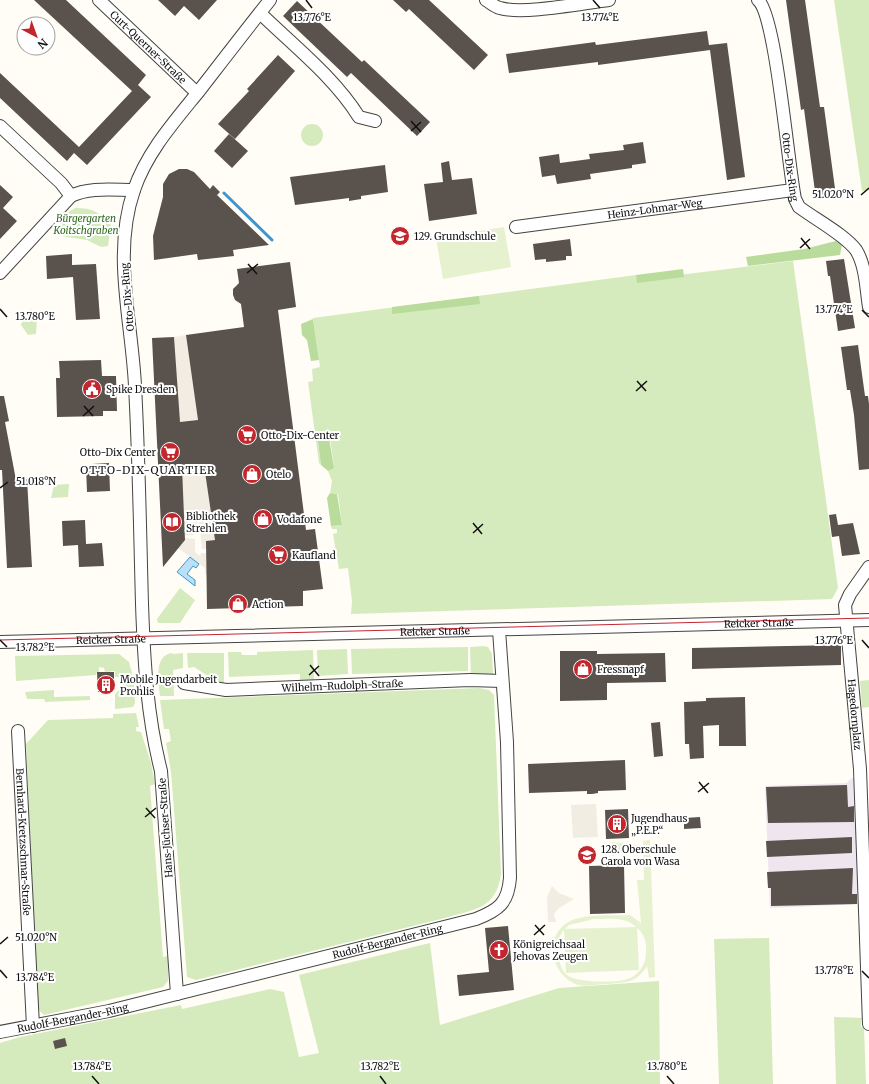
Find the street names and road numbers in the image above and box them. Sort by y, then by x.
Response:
street label: Curt-Querner-Straße [107,8,189,86]
street label: Otto-Dix-Ring [779,132,801,202]
street label: Heinz-Lohmar-Weg [607,196,703,222]
street label: Otto-Dix-Ring [118,262,137,332]
street label: Reicker Straße [724,616,794,631]
street label: Reicker Straße [400,624,470,639]
street label: Reicker Straße [76,632,146,647]
street label: Wilhelm-Rudolph-Straße [280,677,403,695]
street label: Hagedornplatz [845,678,864,751]
street label: Bernhard-Kretzschmar-Straße [13,768,33,916]
street label: Hans-Jüchser-Straße [156,778,175,878]
street label: Rudolf-Bergander-Ring [331,922,444,962]
street label: Rudolf-Bergander-Ring [16,1000,130,1036]

